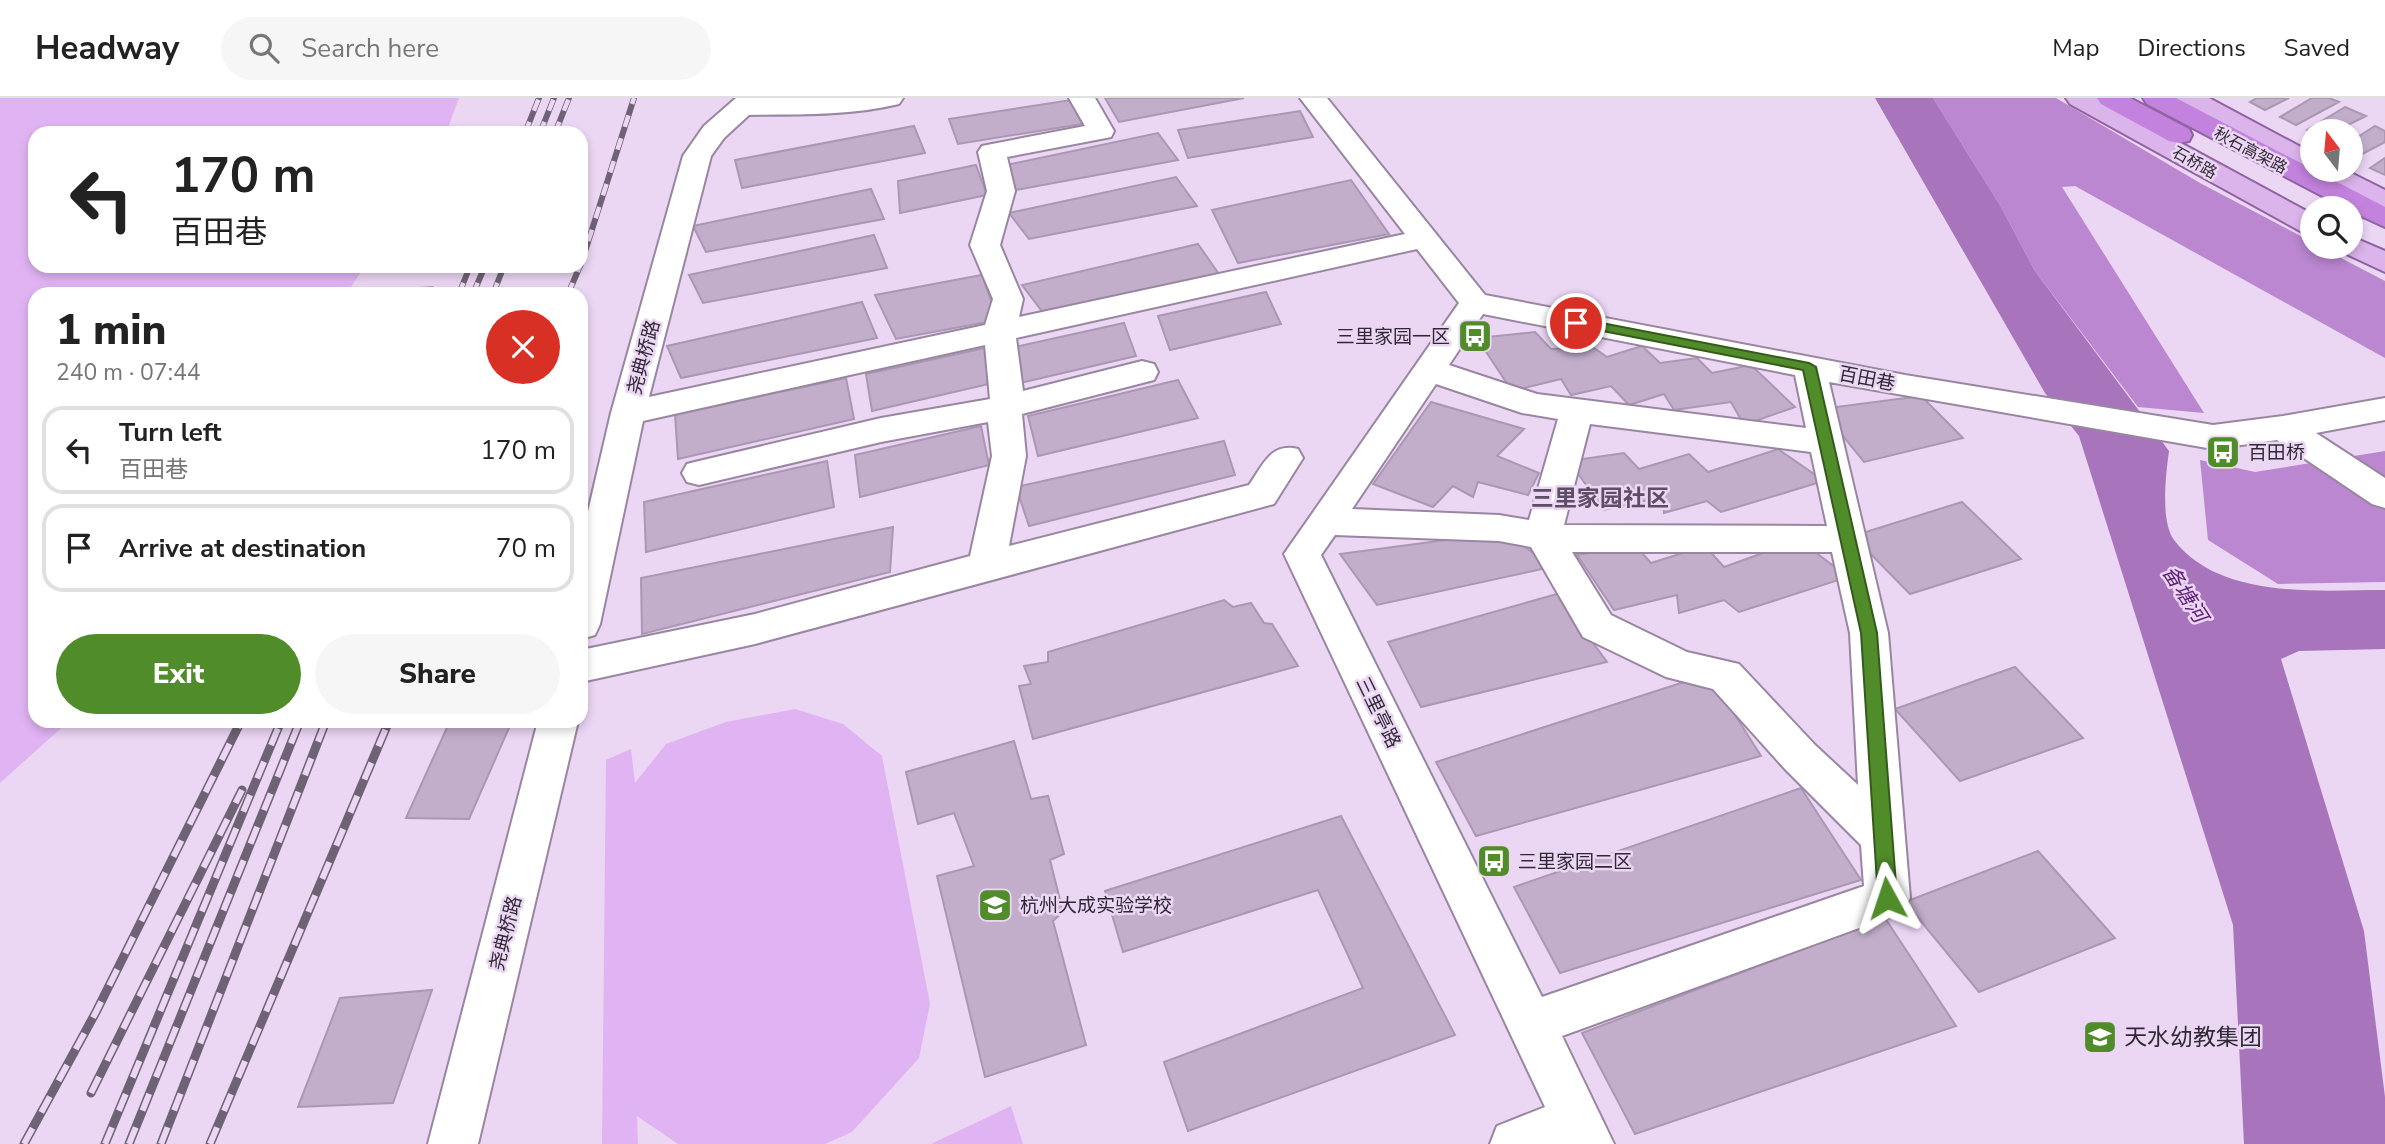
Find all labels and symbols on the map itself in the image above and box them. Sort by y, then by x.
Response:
north arrow [2300,119,2362,182]
street label: 秋石高架路 [2210,122,2291,179]
street label: 石桥路 [2168,142,2221,184]
pin [1546,293,1606,353]
street label: 尧典桥路 [622,317,666,397]
bus stop icon: 三里家园一区 [1456,317,1494,355]
place label: 三里家园一区 [1336,324,1450,350]
street label: 百田巷 [1836,361,1897,397]
bus stop icon: 百田桥 [2204,433,2242,471]
place label: 百田桥 [2248,440,2305,466]
district label: 三里家园社区 [1531,483,1669,514]
water label: 备塘河 [2156,560,2216,631]
street label: 三里亭路 [1350,673,1406,752]
bus stop icon: 三里家园二区 [1475,842,1513,880]
place label: 三里家园二区 [1518,849,1632,875]
position arrow [1850,861,1924,935]
school or university icon: 杭州大成实验学校 [976,886,1014,924]
street label: 尧典桥路 [484,893,528,973]
place label: 杭州大成实验学校 [1020,893,1172,919]
school or university icon: 天水幼教集团 [2081,1018,2119,1056]
place label: 天水幼教集团 [2124,1022,2262,1053]

